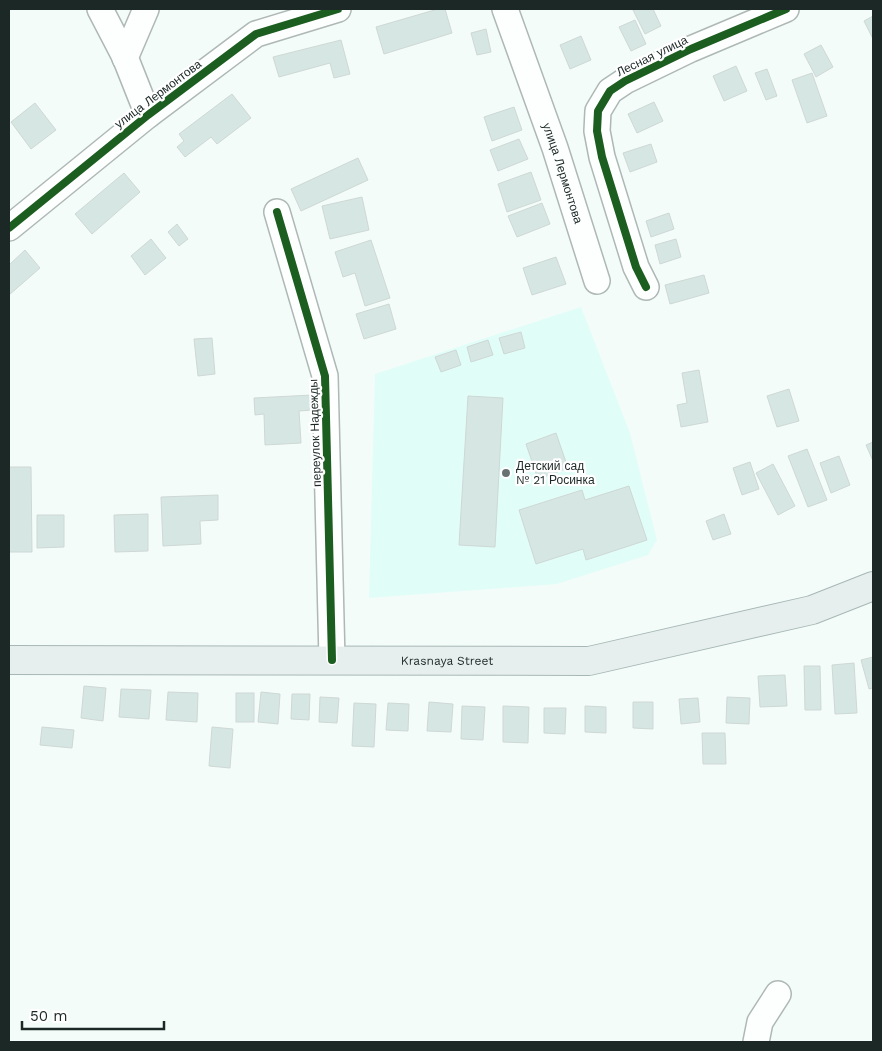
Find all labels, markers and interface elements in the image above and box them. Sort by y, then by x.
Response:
street label: Лесная улица [614,33,690,79]
street label: улица Лермонтова [112,57,204,131]
street label: улица Лермонтова [540,121,585,226]
street label: переулок Надежды [306,379,324,487]
place label: Детский сад № 21 Росинка [516,459,595,487]
marker: Детский сад № 21 Росинка [500,467,512,479]
street label: Krasnaya Street [401,654,493,668]
scale bar [22,998,165,1030]
text: 50 m [30,1007,67,1025]

